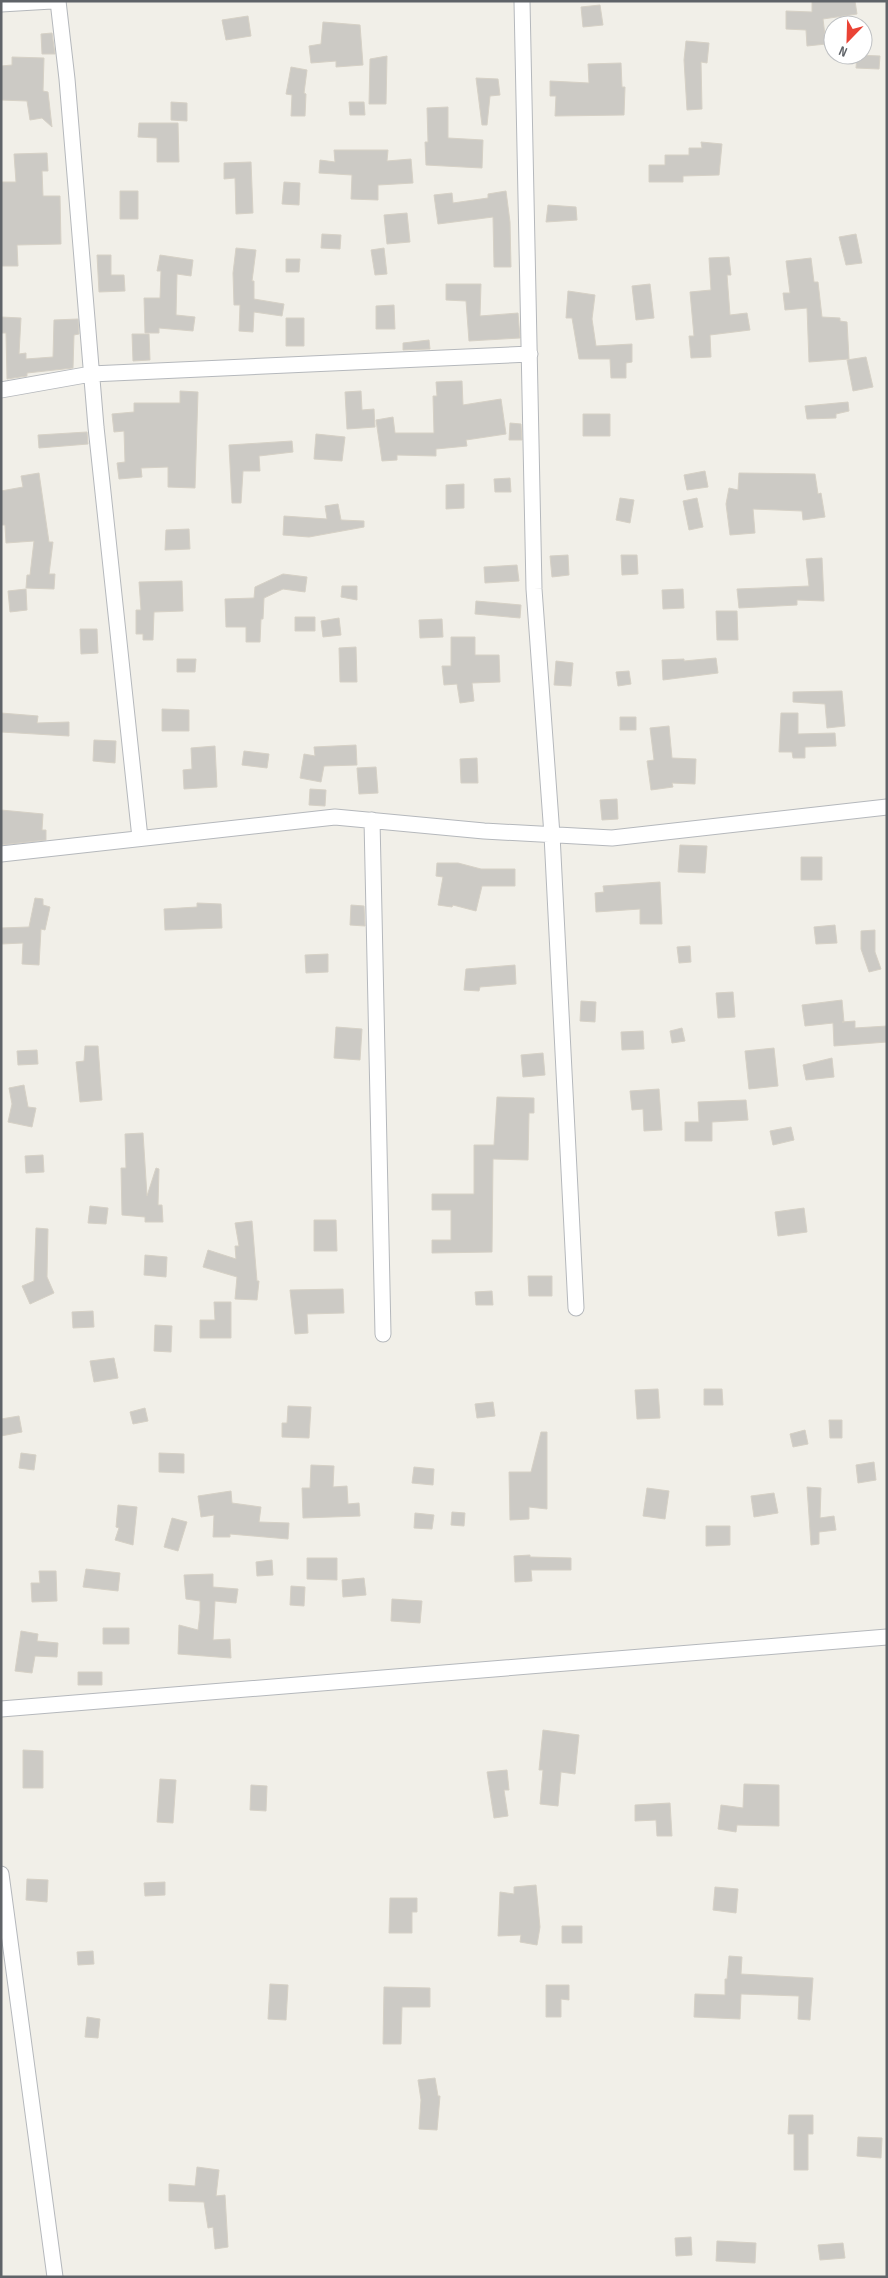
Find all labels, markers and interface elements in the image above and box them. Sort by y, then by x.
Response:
north arrow [823,15,873,65]
text: N [836,42,850,61]

